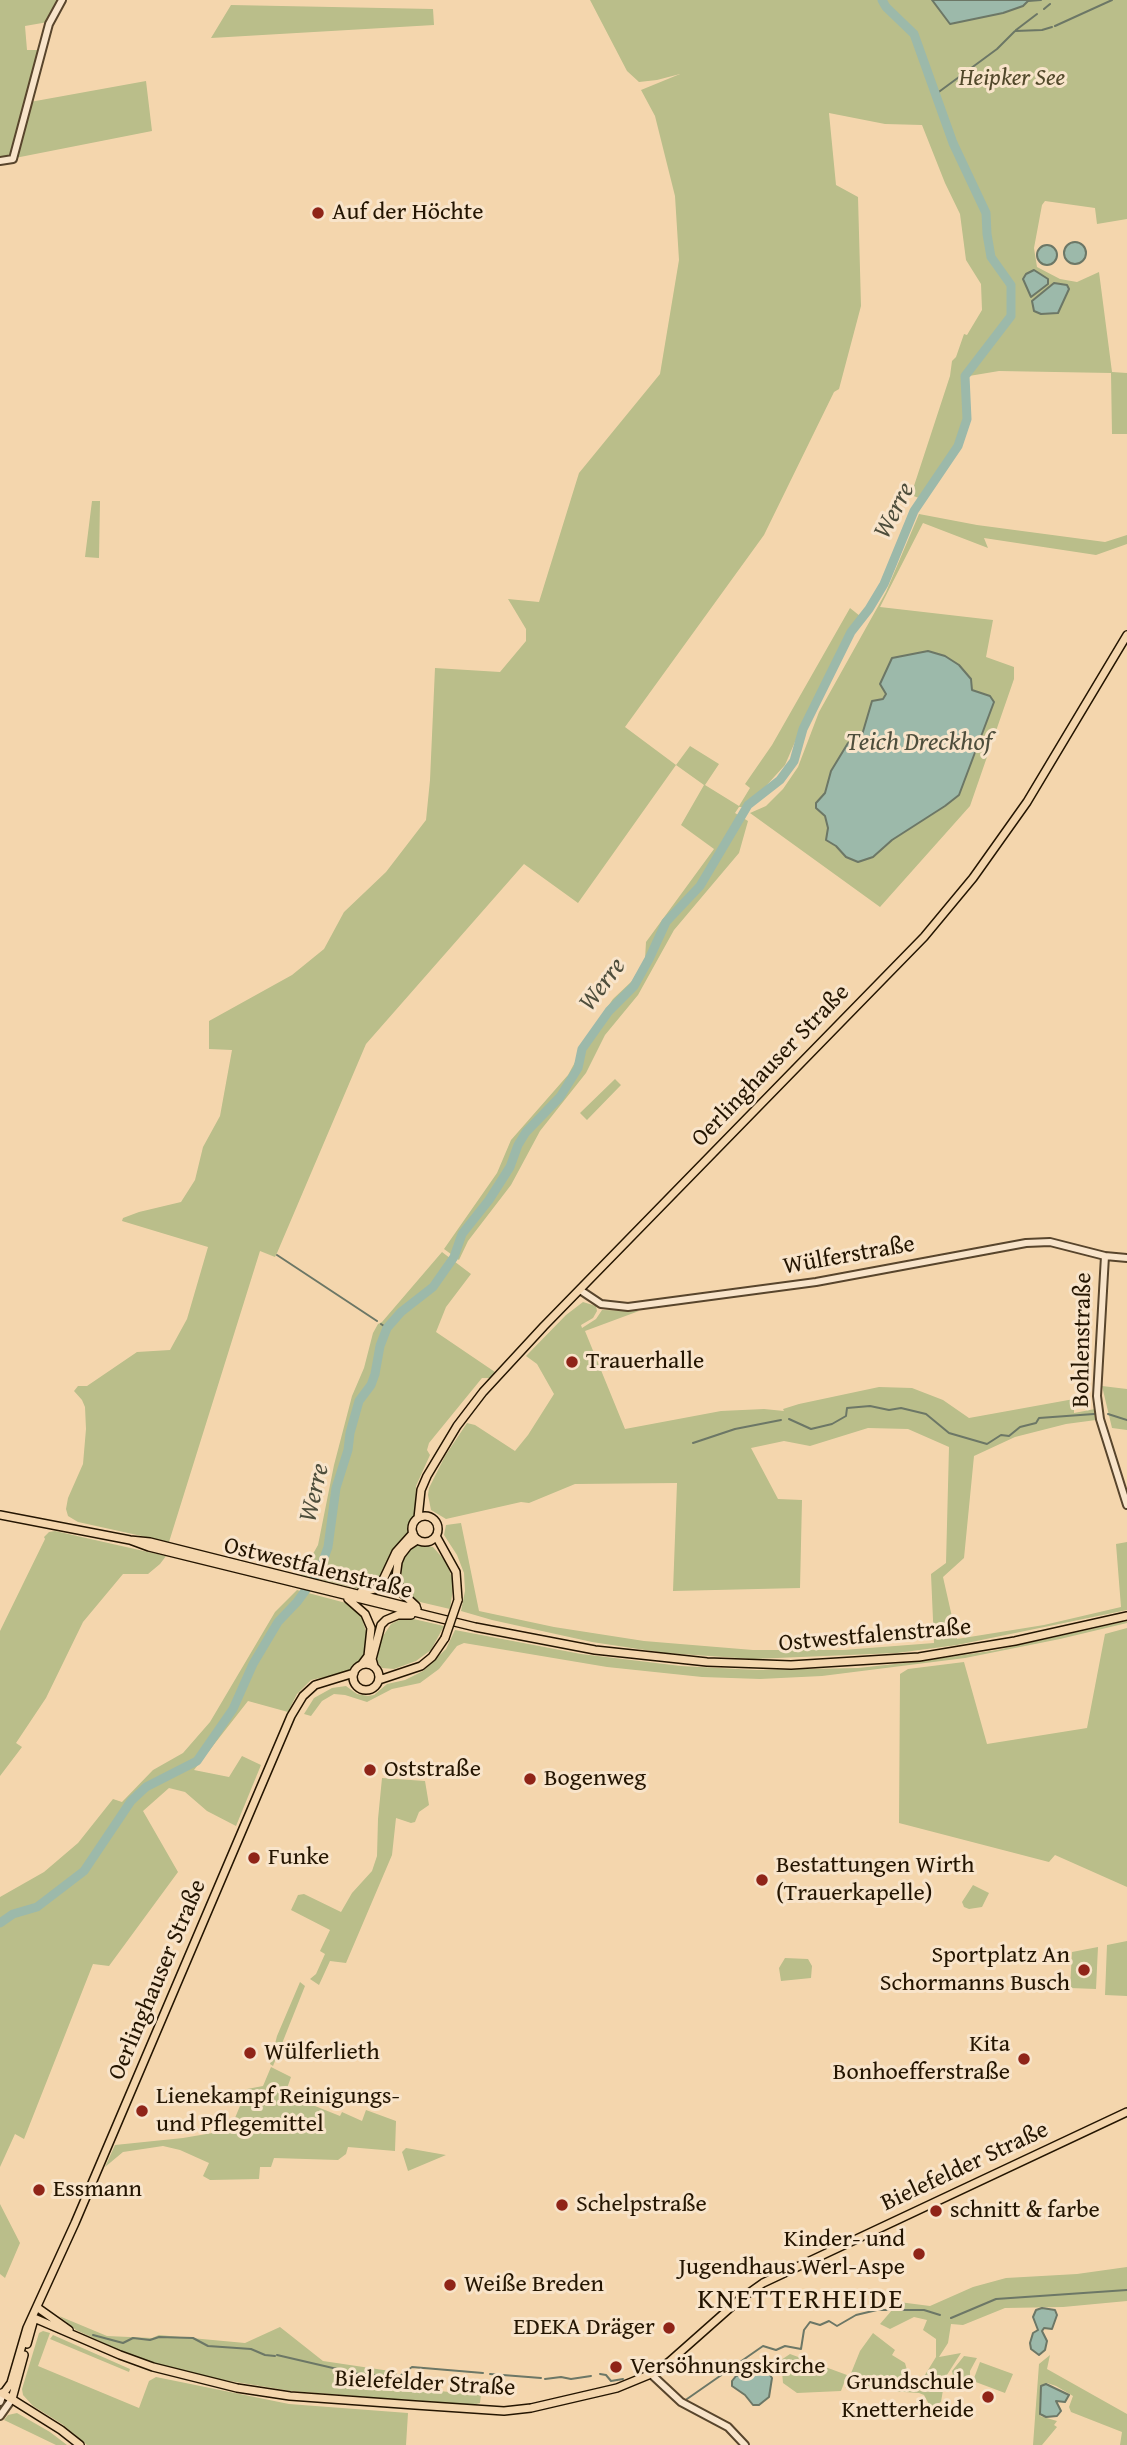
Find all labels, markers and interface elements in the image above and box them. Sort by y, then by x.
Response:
park label: Heipker See [959,65,1065,93]
place label: Auf der Höchte [332,199,483,227]
marker: Auf der Höchte [310,205,326,221]
water label: Werre [868,478,922,544]
water label: Teich Dreckhof [846,727,992,759]
water label: Werre [573,952,633,1018]
street label: Oerlinghauser Straße [686,979,856,1153]
street label: Wülferstraße [781,1230,917,1282]
street label: Bohlenstraße [1067,1272,1099,1408]
place label: Trauerhalle [586,1348,704,1376]
marker: Trauerhalle [564,1354,580,1370]
water label: Werre [293,1461,337,1525]
street label: Ostwestfalenstraße [221,1532,415,1606]
street label: Ostwestfalenstraße [777,1613,973,1659]
place label: Oststraße [384,1756,481,1784]
marker: Oststraße [362,1762,378,1778]
place label: Bogenweg [544,1765,646,1793]
marker: Bogenweg [522,1771,538,1787]
place label: Funke [268,1844,329,1872]
marker: Funke [246,1850,262,1866]
place label: Bestattungen Wirth (Trauerkapelle) [776,1852,975,1908]
marker: Bestattungen Wirth (Trauerkapelle) [754,1872,770,1888]
street label: Oerlinghauser Straße [103,1875,213,2085]
place label: Sportplatz An Schormanns Busch [880,1942,1070,1998]
marker: Sportplatz An Schormanns Busch [1076,1962,1092,1978]
place label: Kita Bonhoefferstraße [833,2031,1010,2087]
place label: Wülferlieth [264,2039,380,2067]
marker: Wülferlieth [242,2045,258,2061]
marker: Kita Bonhoefferstraße [1016,2051,1032,2067]
place label: Lienekampf Reinigungs- und Pflegemittel [156,2083,400,2139]
marker: Lienekampf Reinigungs- und Pflegemittel [134,2103,150,2119]
street label: Bielefelder Straße [877,2116,1053,2218]
place label: Essmann [53,2176,142,2204]
marker: Essmann [31,2182,47,2198]
place label: Schelpstraße [576,2191,707,2219]
marker: Schelpstraße [554,2197,570,2213]
place label: schnitt & farbe [950,2197,1100,2225]
marker: schnitt & farbe [928,2203,944,2219]
place label: Kinder- und Jugendhaus Werl-Aspe [678,2226,905,2282]
marker: Kinder- und Jugendhaus Werl-Aspe [911,2246,927,2262]
place label: Weiße Breden [464,2271,604,2299]
marker: Weiße Breden [442,2277,458,2293]
district label: KNETTERHEIDE [699,2284,903,2318]
place label: EDEKA Dräger [513,2314,655,2342]
marker: EDEKA Dräger [661,2320,677,2336]
place label: Versöhnungskirche [630,2353,826,2381]
marker: Versöhnungskirche [608,2359,624,2375]
street label: Bielefelder Straße [334,2365,516,2403]
place label: Grundschule Knetterheide [841,2369,974,2425]
marker: Grundschule Knetterheide [980,2389,996,2405]

